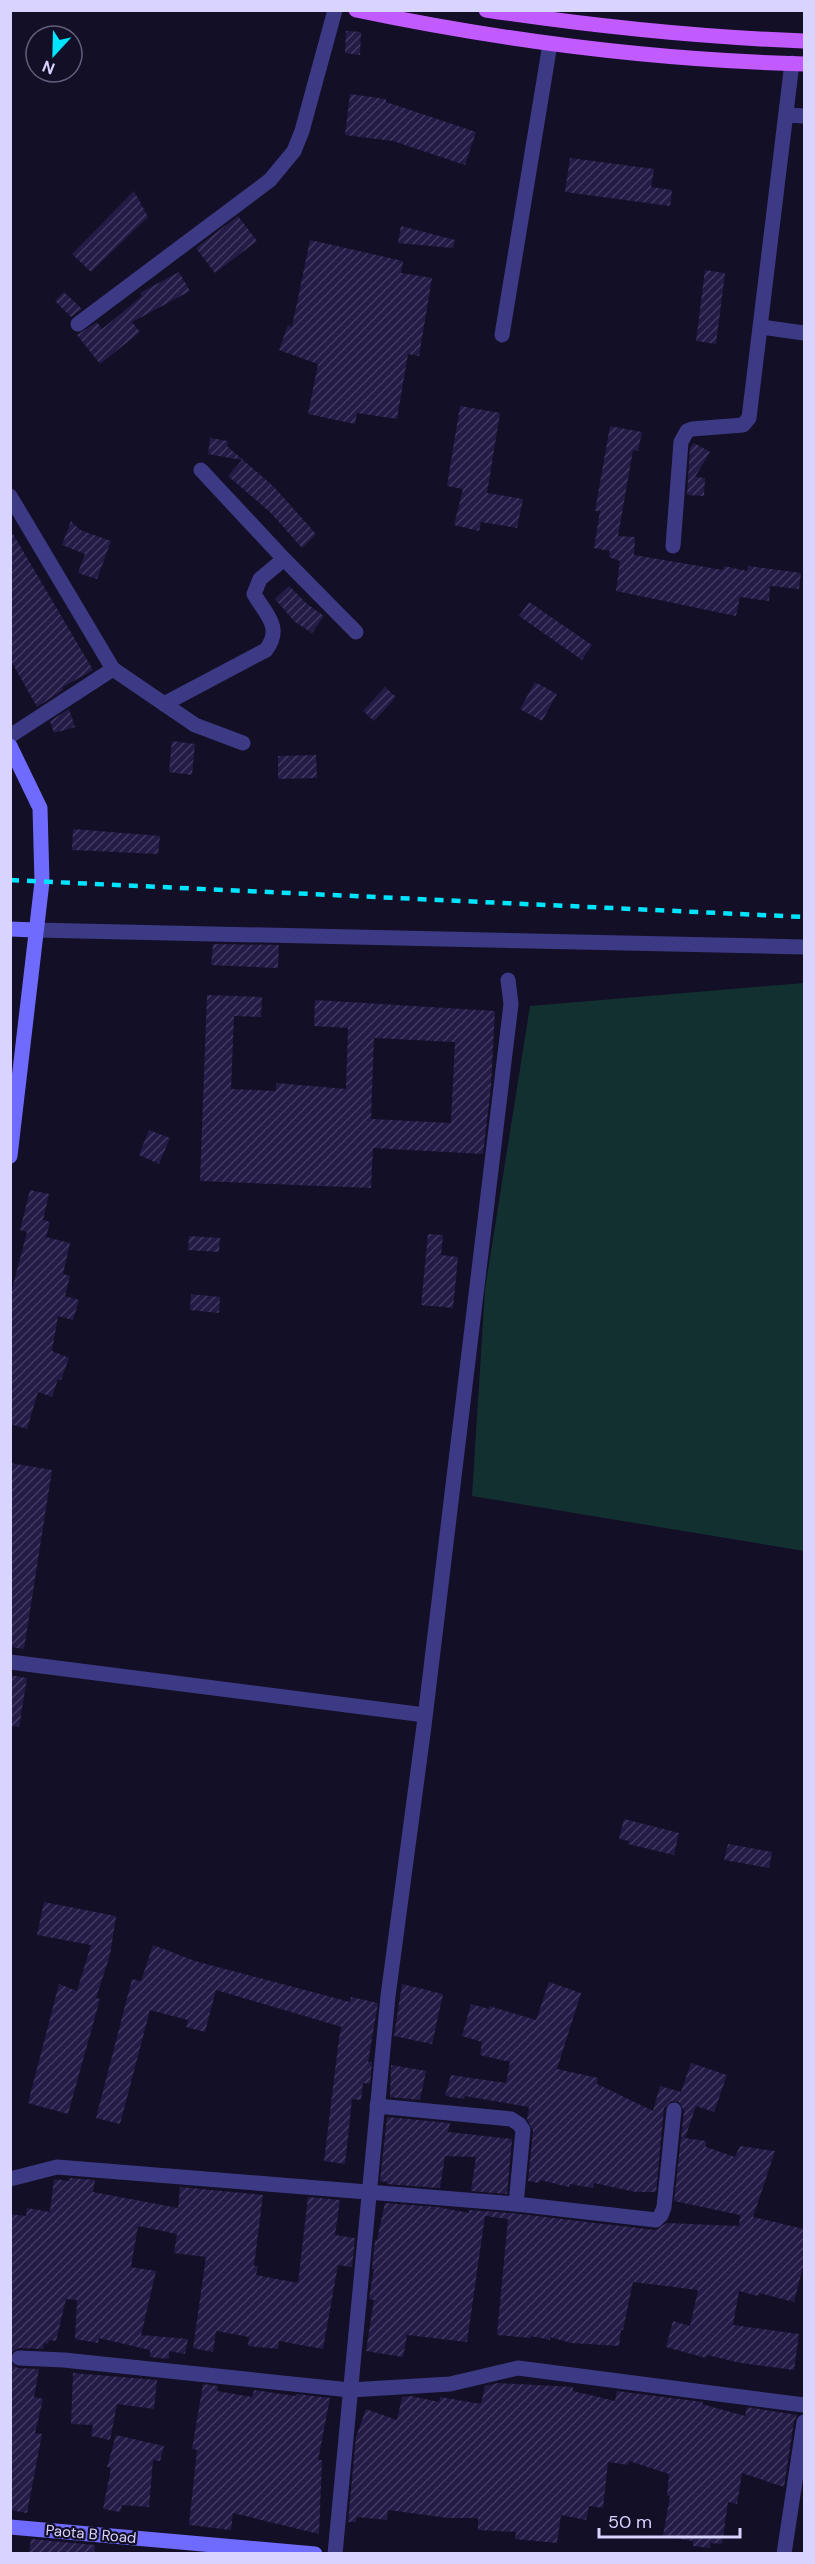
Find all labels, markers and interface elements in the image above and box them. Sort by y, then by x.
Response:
north arrow [24,24,84,84]
text: N [39,56,58,79]
scale bar [599,2501,740,2539]
text: 50 m [608,2510,652,2534]
street label: Paota B Road [45,2520,137,2548]

